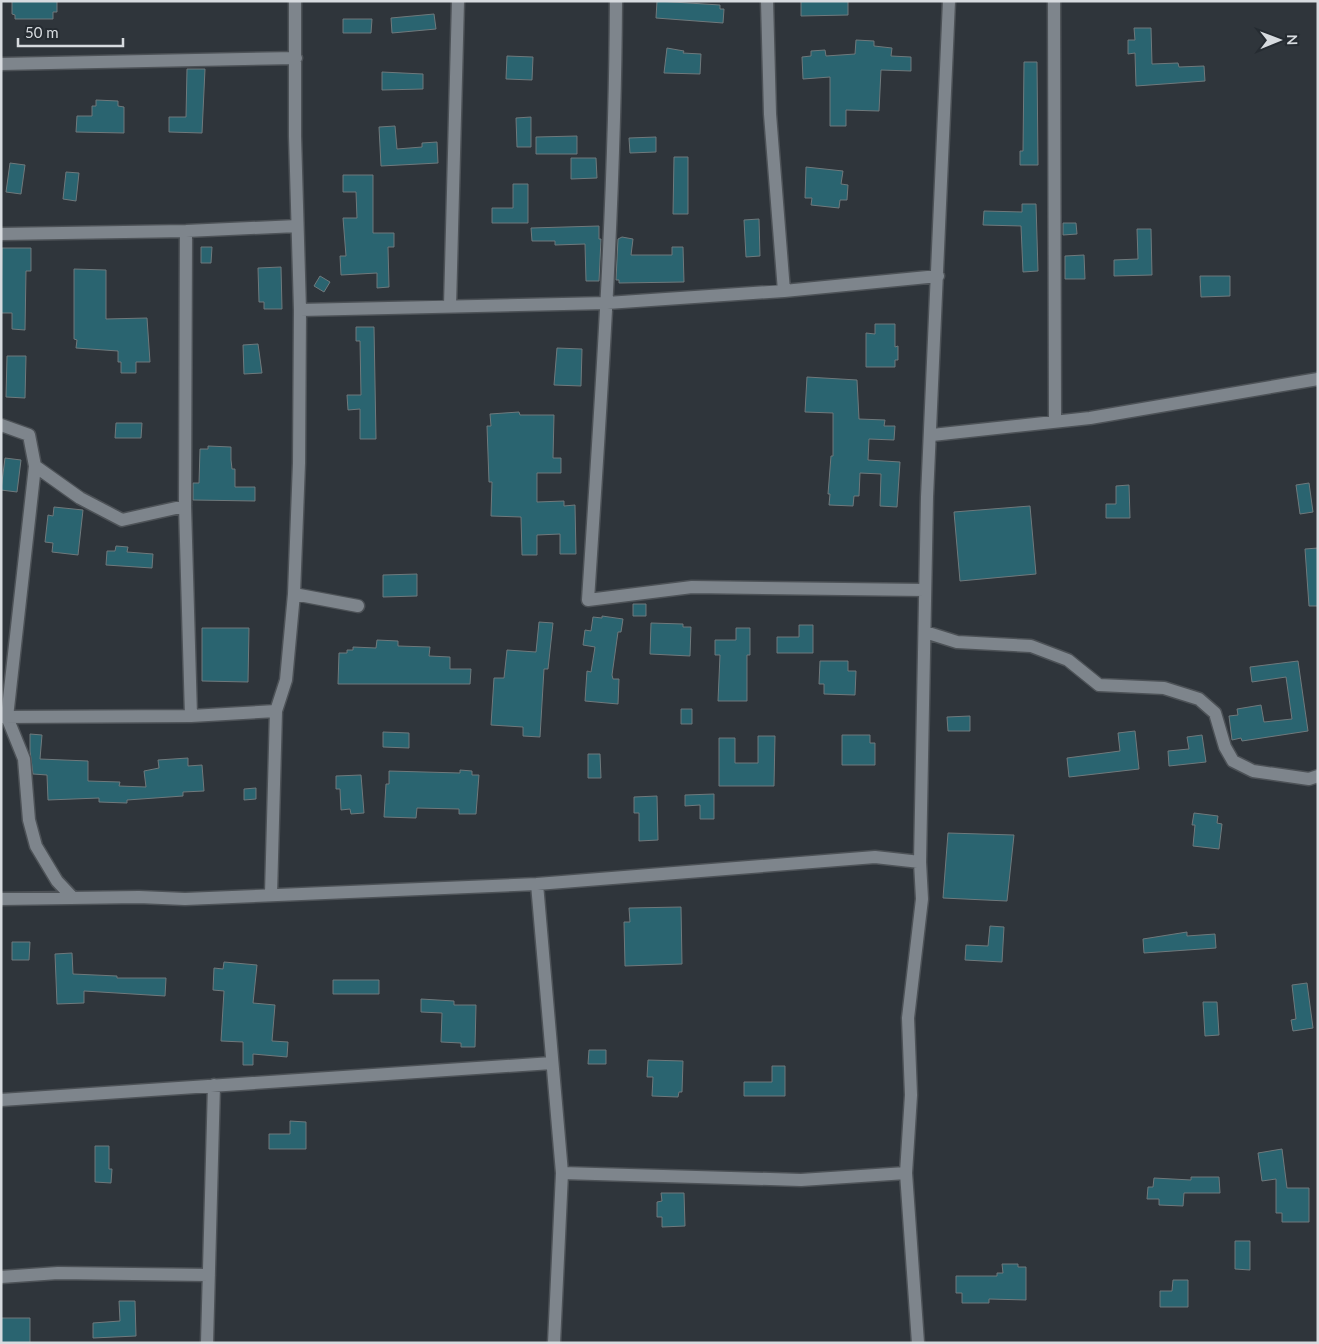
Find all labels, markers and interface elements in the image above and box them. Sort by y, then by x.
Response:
scale bar [18,15,122,47]
north arrow [1254,15,1304,65]
text: 50 m [25,23,59,41]
text: N [1284,34,1301,45]

